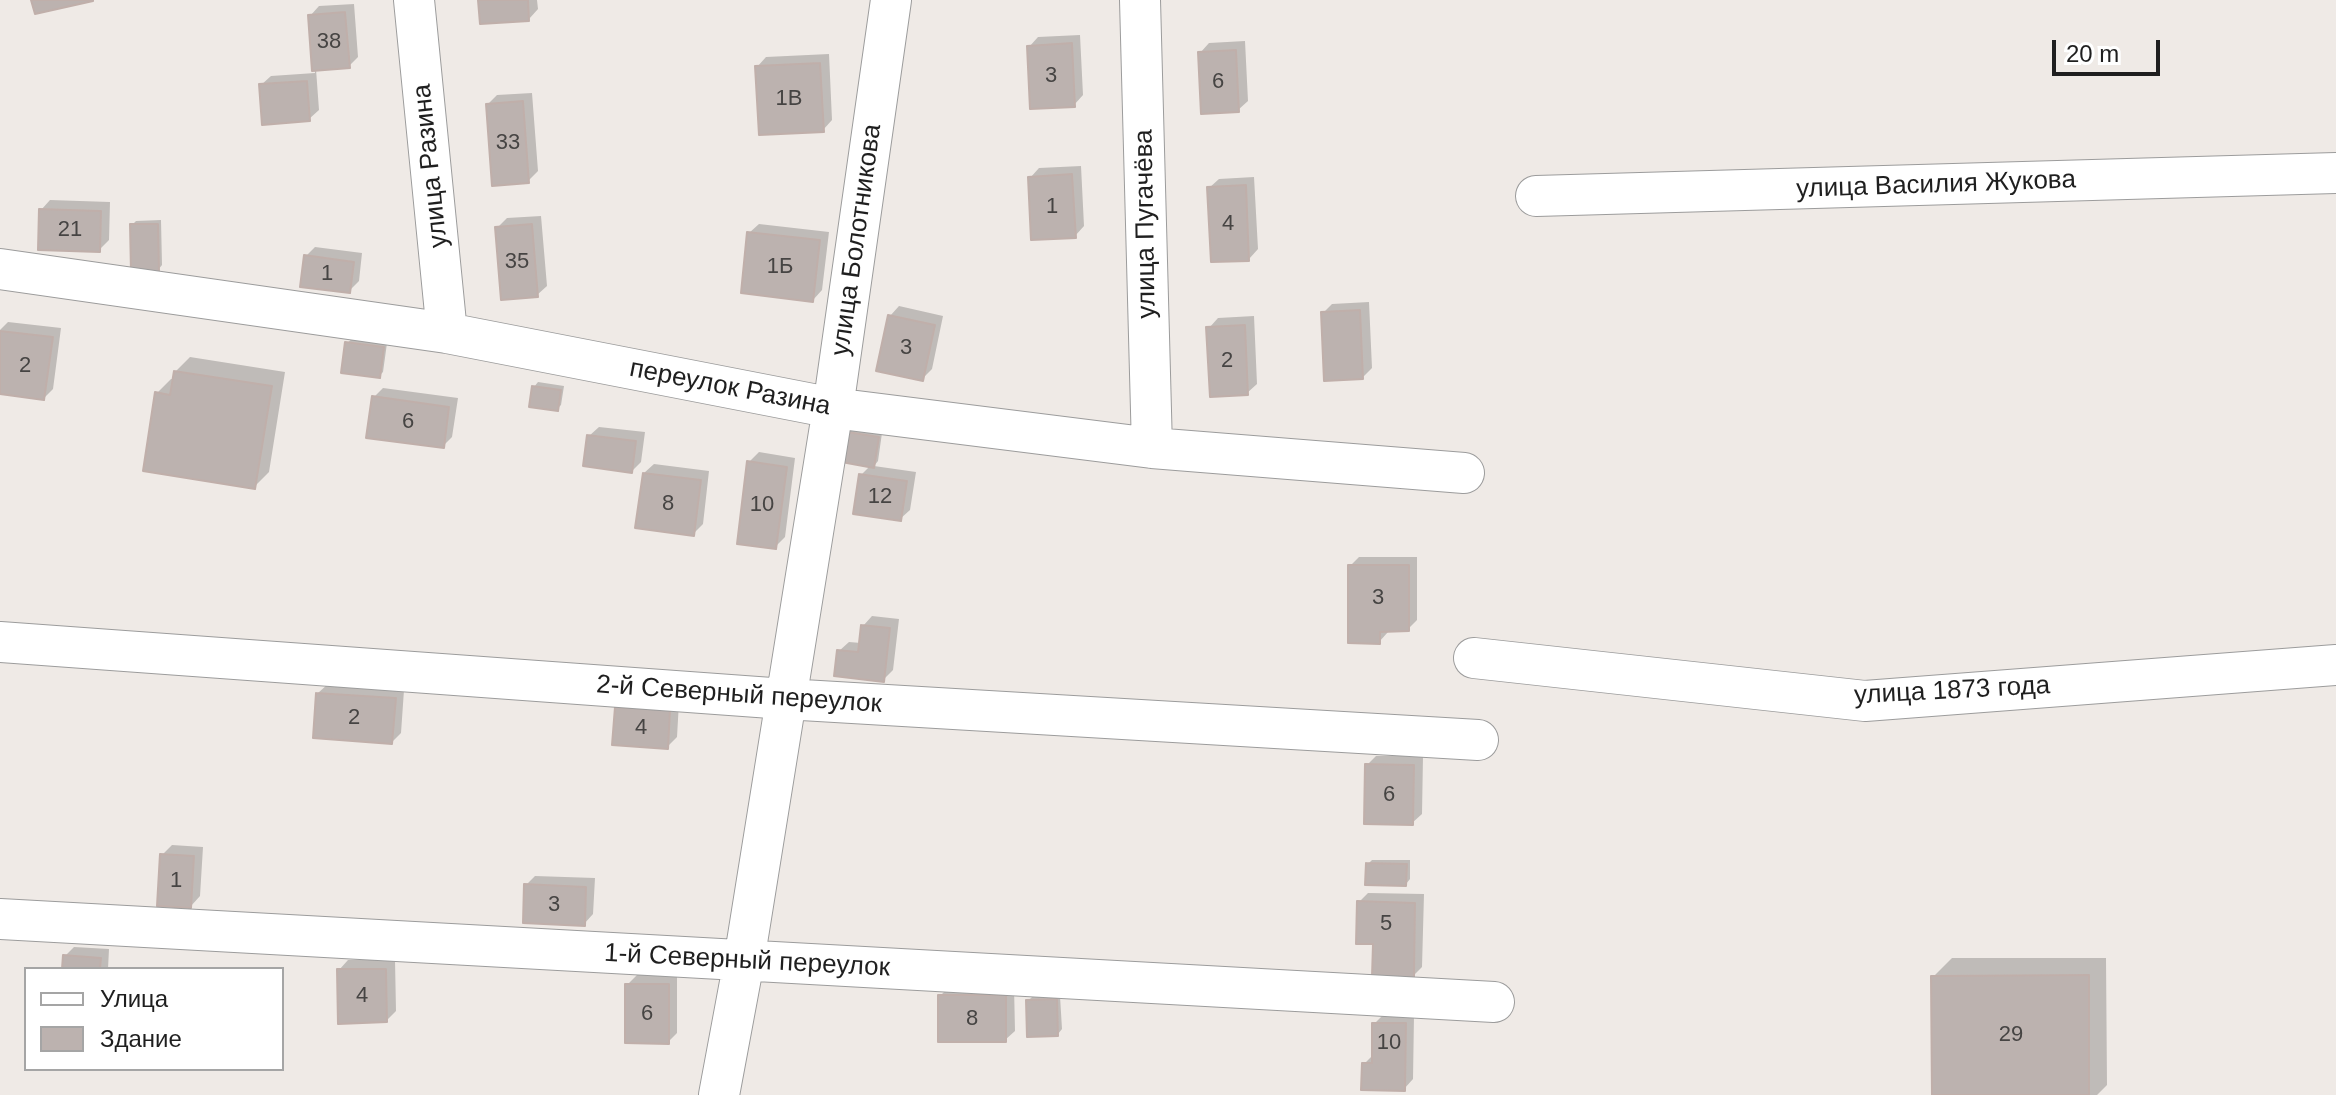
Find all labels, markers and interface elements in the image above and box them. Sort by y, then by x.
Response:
scale bar [2056,24,2164,74]
house number: 38 [317,29,341,55]
text: 20 m [2066,40,2119,67]
house number: 3 [1045,63,1057,89]
house number: 6 [1212,69,1224,95]
street label: улица Разина [407,83,455,249]
house number: 1В [776,86,802,112]
street label: улица Болотникова [825,122,889,358]
street label: улица Пугачёва [1129,129,1163,319]
house number: 33 [496,130,520,156]
street label: улица Василия Жукова [1796,165,2076,205]
house number: 1 [1046,194,1058,220]
house number: 4 [1222,211,1234,237]
house number: 21 [58,217,82,243]
house number: 35 [505,249,529,275]
house number: 1Б [767,254,793,280]
house number: 1 [321,261,333,287]
house number: 3 [900,335,912,361]
house number: 2 [1221,348,1233,374]
house number: 2 [19,353,31,379]
street label: переулок Разина [627,353,833,423]
house number: 6 [402,409,414,435]
house number: 12 [868,484,892,510]
house number: 8 [662,491,674,517]
house number: 10 [750,492,774,518]
house number: 3 [1372,585,1384,611]
street label: 2-й Северный переулок [595,669,883,721]
street label: улица 1873 года [1853,670,2051,712]
house number: 2 [348,705,360,731]
house number: 4 [635,715,647,741]
house number: 6 [1383,782,1395,808]
house number: 1 [170,868,182,894]
house number: 3 [548,892,560,918]
house number: 5 [1380,911,1392,937]
street label: 1-й Северный переулок [603,938,891,984]
legend [24,967,284,1071]
house number: 4 [356,983,368,1009]
text: Улица [100,985,168,1012]
house number: 6 [641,1001,653,1027]
house number: 8 [966,1006,978,1032]
house number: 29 [1999,1022,2023,1048]
text: Здание [100,1025,182,1052]
house number: 10 [1377,1030,1401,1056]

